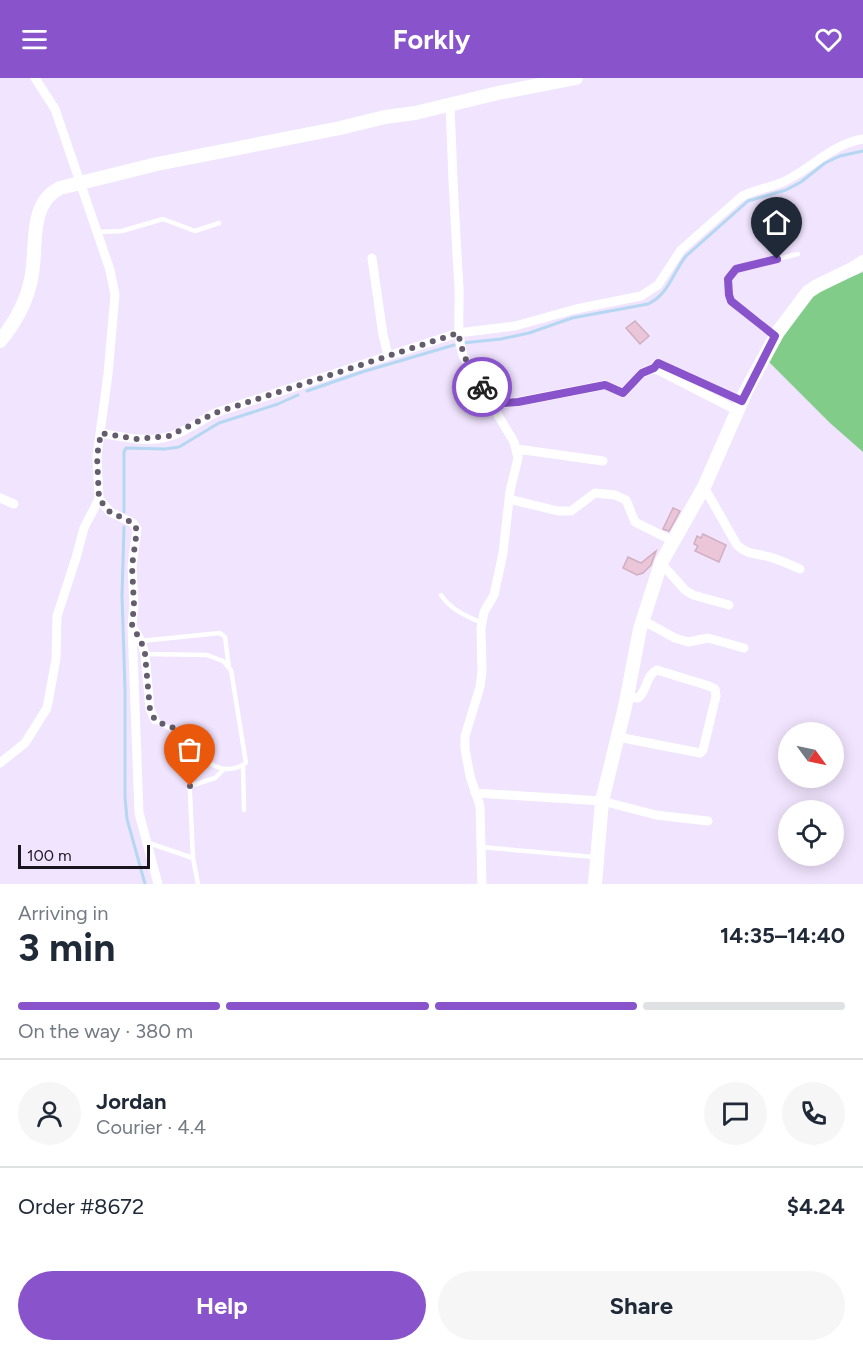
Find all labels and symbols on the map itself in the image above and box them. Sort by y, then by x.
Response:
pin [751,197,802,259]
courier [452,357,512,417]
north arrow [778,722,844,788]
pin [164,724,215,786]
scale bar [18,842,150,870]

